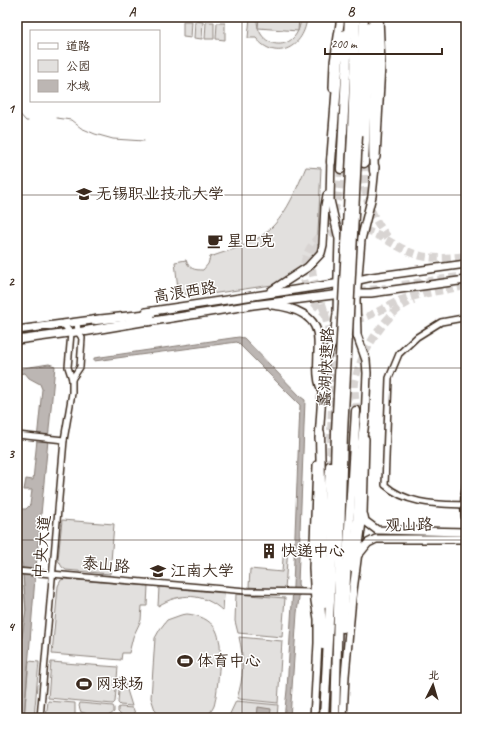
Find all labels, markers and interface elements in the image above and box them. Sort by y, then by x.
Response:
text: A [129,4,137,20]
text: B [348,4,356,20]
legend [30,30,160,102]
scale bar [325,30,442,56]
text: 200 m [331,36,358,52]
text: 道路 [66,38,90,54]
text: 公园 [66,58,90,74]
text: 水域 [66,78,90,94]
text: 1 [8,101,16,117]
place label: 无锡职业技术大学 [96,184,224,204]
school or university icon: 无锡职业技术大学 [75,185,93,203]
place label: 星巴克 [227,231,275,251]
cafe icon: 星巴克 [206,232,224,250]
text: 2 [8,274,15,290]
street label: 高浪西路 [152,277,218,307]
street label: 蠡湖快速路 [314,327,338,407]
text: 3 [8,446,15,462]
street label: 中央大道 [29,514,55,580]
street label: 观山路 [385,515,433,535]
place label: 快递中心 [281,541,345,561]
building icon: 快递中心 [260,542,278,560]
street label: 泰山路 [81,553,131,577]
place label: 江南大学 [170,561,234,581]
school or university icon: 江南大学 [149,562,167,580]
text: 4 [8,619,16,635]
place label: 体育中心 [197,651,261,671]
sports icon: 体育中心 [176,652,194,670]
north arrow [413,665,453,705]
text: 北 [428,668,440,682]
place label: 网球场 [96,674,144,694]
sports icon: 网球场 [75,675,93,693]

